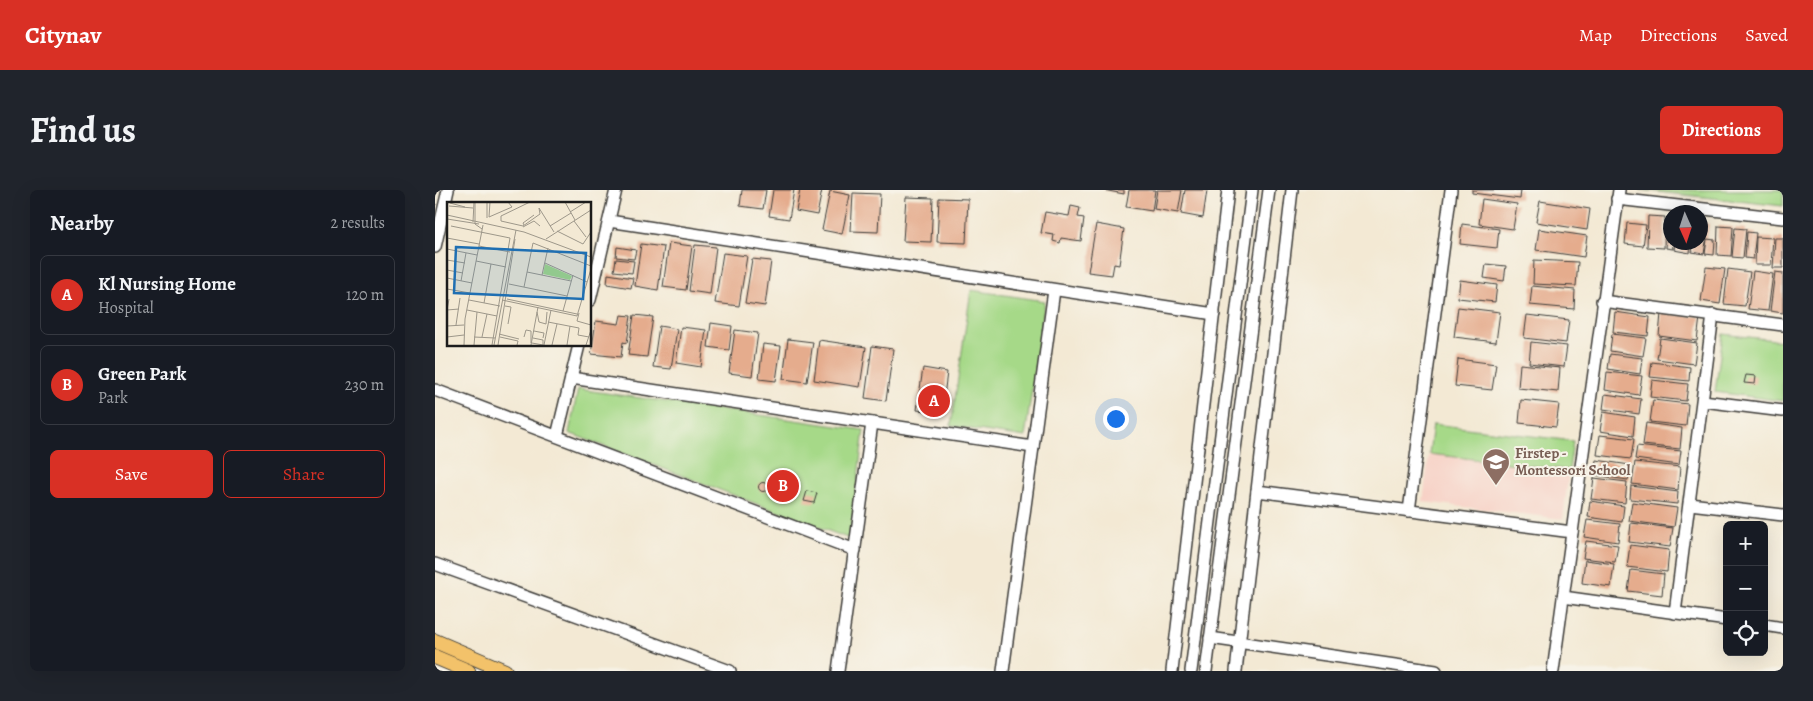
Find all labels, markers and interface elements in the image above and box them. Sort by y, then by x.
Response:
text: Citynav [25,19,101,51]
text: Map [1579,23,1612,47]
text: Directions [1640,23,1717,47]
text: Saved [1745,23,1788,47]
text: Find us [30,106,136,154]
button: Directions [1660,106,1783,154]
inset map [447,202,591,346]
north arrow [1663,205,1708,250]
text: Nearby [50,209,113,237]
text: 2 results [330,212,385,234]
text: Kl Nursing Home [98,271,236,297]
text: A [62,284,72,306]
text: 120 m [346,284,384,306]
text: Hospital [98,297,154,319]
text: Green Park [98,361,186,387]
text: B [62,374,72,396]
text: 230 m [345,374,384,396]
pin: A [918,382,950,420]
text: Park [98,387,128,409]
your location [1103,406,1129,432]
place label: Firstep - Montessori School [1515,443,1630,480]
school or university icon: Firstep - Montessori School [1481,447,1511,486]
button: Save [50,450,213,498]
button: Share [223,450,385,498]
pin: B [767,467,799,505]
map controls [1723,521,1768,656]
button: + [1723,521,1768,566]
button: − [1723,566,1768,611]
button: locate [1723,611,1768,656]

